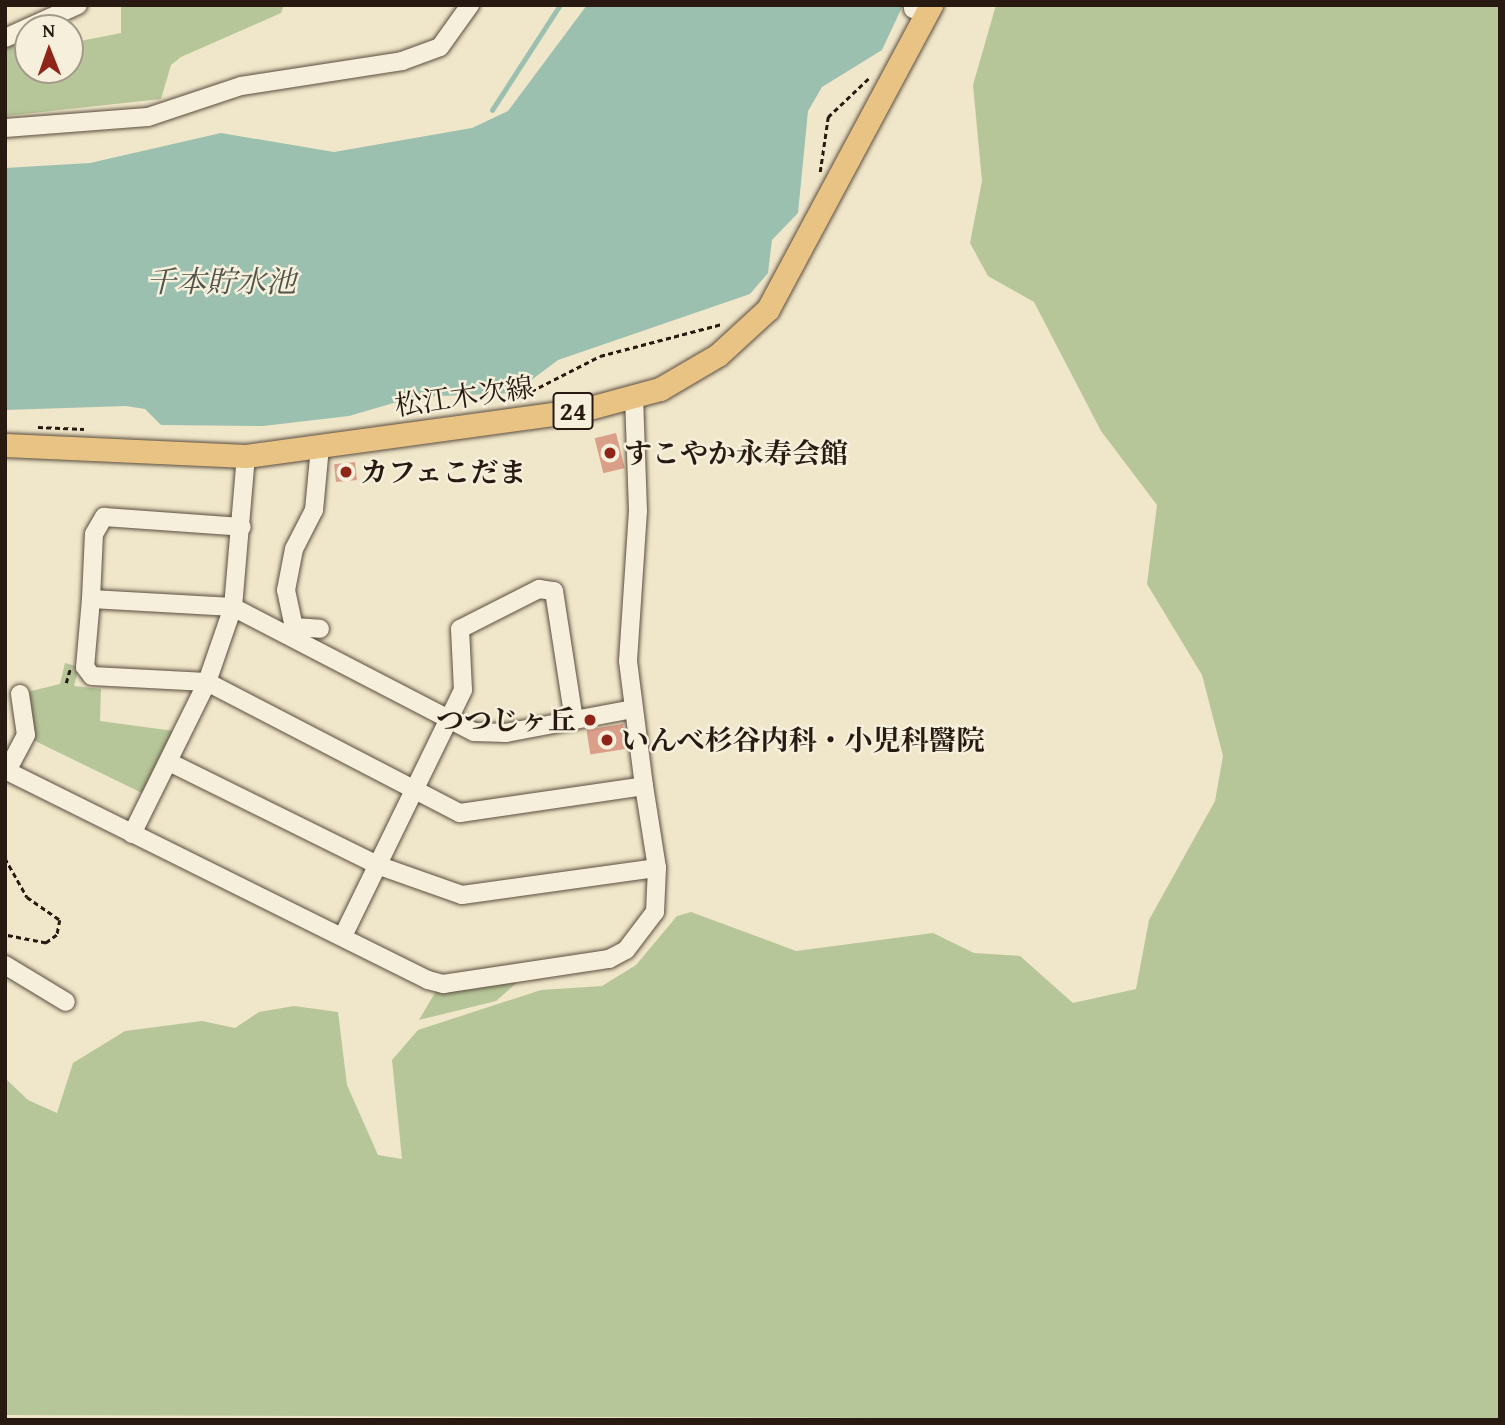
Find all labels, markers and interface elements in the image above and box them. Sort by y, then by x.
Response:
north arrow [14,14,84,84]
text: N [42,16,55,44]
water label: 千本貯水池 [146,263,296,299]
street label: 松江木次線 [392,370,536,422]
road number: 24 [552,388,594,434]
place label: すこやか永寿会館 [624,436,848,470]
marker: すこやか永寿会館 [602,445,618,461]
place label: カフェこだま [360,455,528,489]
marker: カフェこだま [338,464,354,480]
place label: つつじヶ丘 [436,703,576,737]
marker: つつじヶ丘 [582,712,598,728]
place label: いんべ杉谷内科・小児科醫院 [621,723,985,757]
marker: いんべ杉谷内科・小児科醫院 [599,732,615,748]

